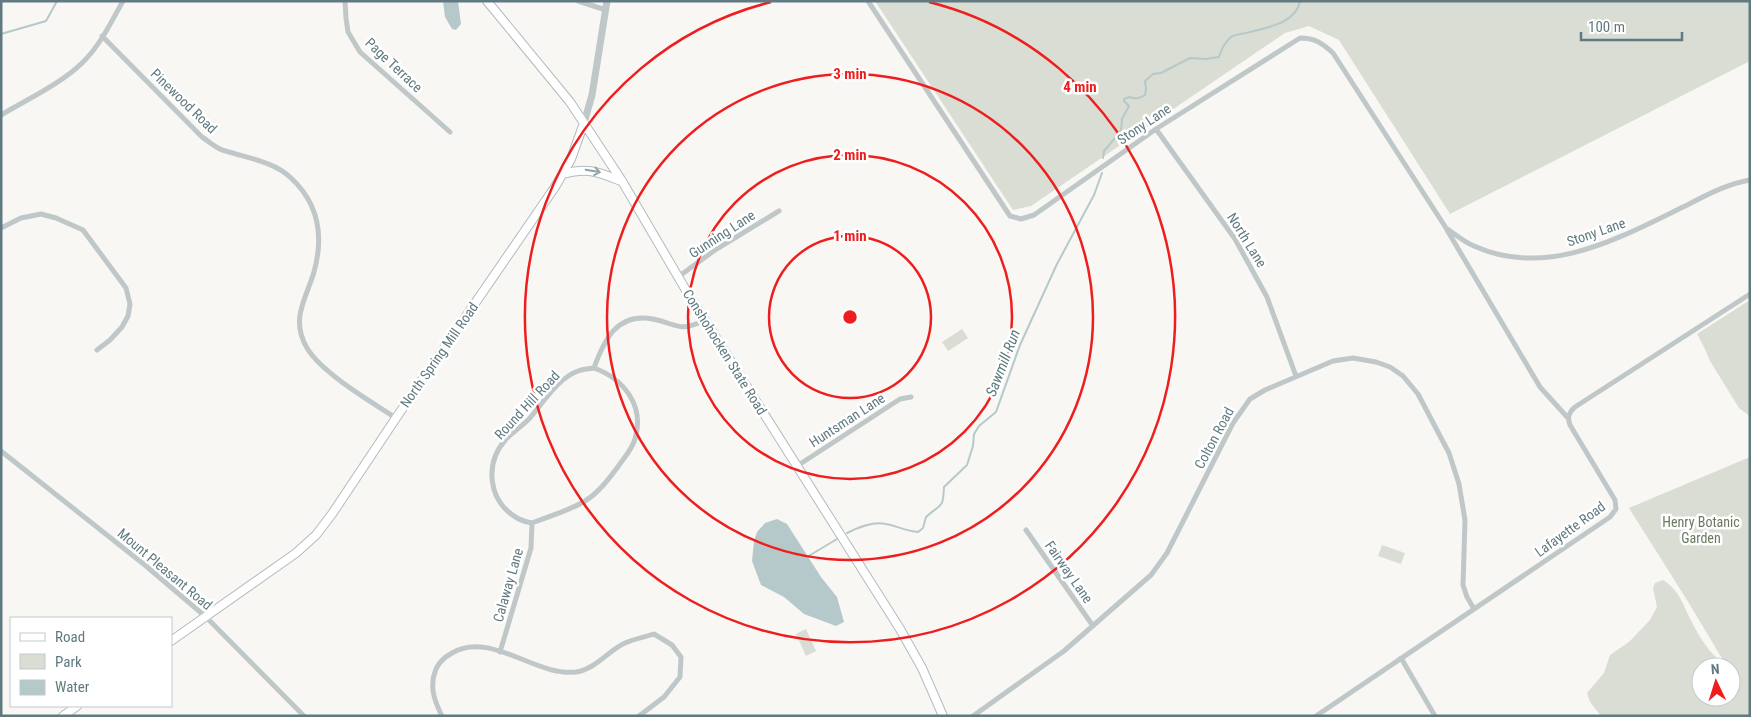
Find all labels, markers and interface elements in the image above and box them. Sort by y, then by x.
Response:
scale bar [1581,10,1682,42]
text: 100 m [1588,18,1625,36]
street label: Page Terrace [362,35,426,96]
street label: Pinewood Road [148,65,220,137]
text: 3 min [833,65,867,83]
text: 4 min [1063,78,1097,96]
street label: Stony Lane [1114,100,1174,148]
text: 2 min [833,146,867,164]
one-way arrow [585,167,601,177]
street label: Gunning Lane [686,207,758,261]
street label: North Lane [1224,210,1270,271]
street label: Stony Lane [1565,214,1628,249]
text: 1 min [833,227,867,245]
street label: Conshohocken State Road [680,286,770,418]
street label: North Spring Mill Road [397,299,481,411]
centre of rings [841,308,859,326]
water label: Sawmill Run [982,327,1024,399]
street label: Round Hill Road [491,367,563,443]
street label: Huntsman Lane [806,389,888,450]
street label: Colton Road [1191,405,1237,471]
street label: Lafayette Road [1532,498,1608,560]
park label: Henry Botanic Garden [1662,514,1740,546]
street label: Mount Pleasant Road [115,525,215,613]
street label: Fairway Lane [1042,538,1097,607]
street label: Calaway Lane [490,546,526,624]
legend [10,617,172,707]
text: Road [55,628,85,646]
text: Park [55,653,82,671]
north arrow [1691,657,1741,707]
text: N [1710,661,1720,677]
text: Water [55,678,90,696]

